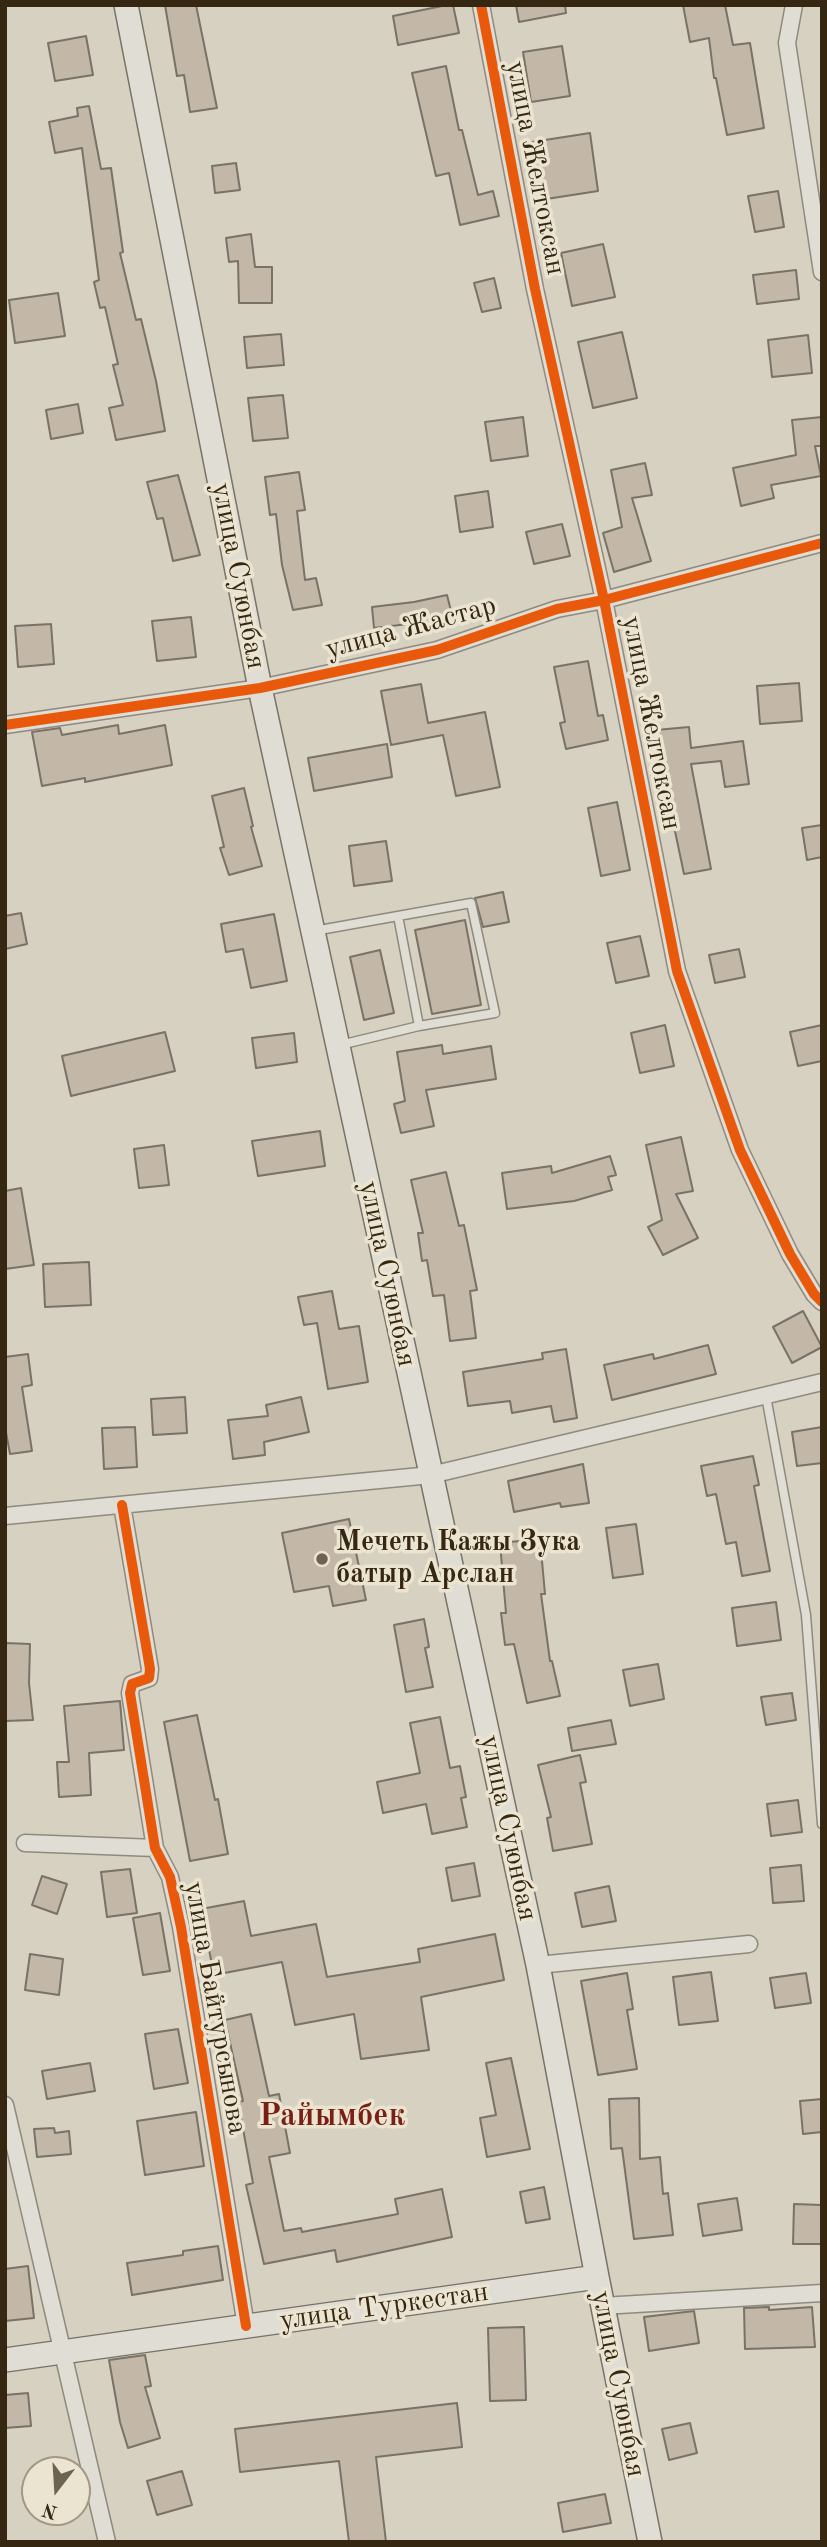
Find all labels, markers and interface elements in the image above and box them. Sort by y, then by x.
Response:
street label: улица Желтоксан [498,58,572,278]
street label: улица Суюнбая [203,480,273,672]
street label: улица Жастар [322,589,500,667]
street label: улица Желтоксан [614,613,688,833]
street label: улица Суюнбая [351,1178,423,1370]
place label: Мечеть Кажы Зука батыр Арслан [336,1526,580,1592]
marker: Мечеть Кажы Зука батыр Арслан [314,1551,330,1567]
street label: улица Суюнбая [472,1732,544,1924]
street label: улица Байтурсынова [176,1879,254,2137]
district label: Райымбек [259,2098,405,2136]
street label: улица Туркестан [278,2276,490,2338]
street label: улица Суюнбая [583,2288,653,2480]
north arrow [21,2456,91,2526]
text: N [41,2498,60,2521]

